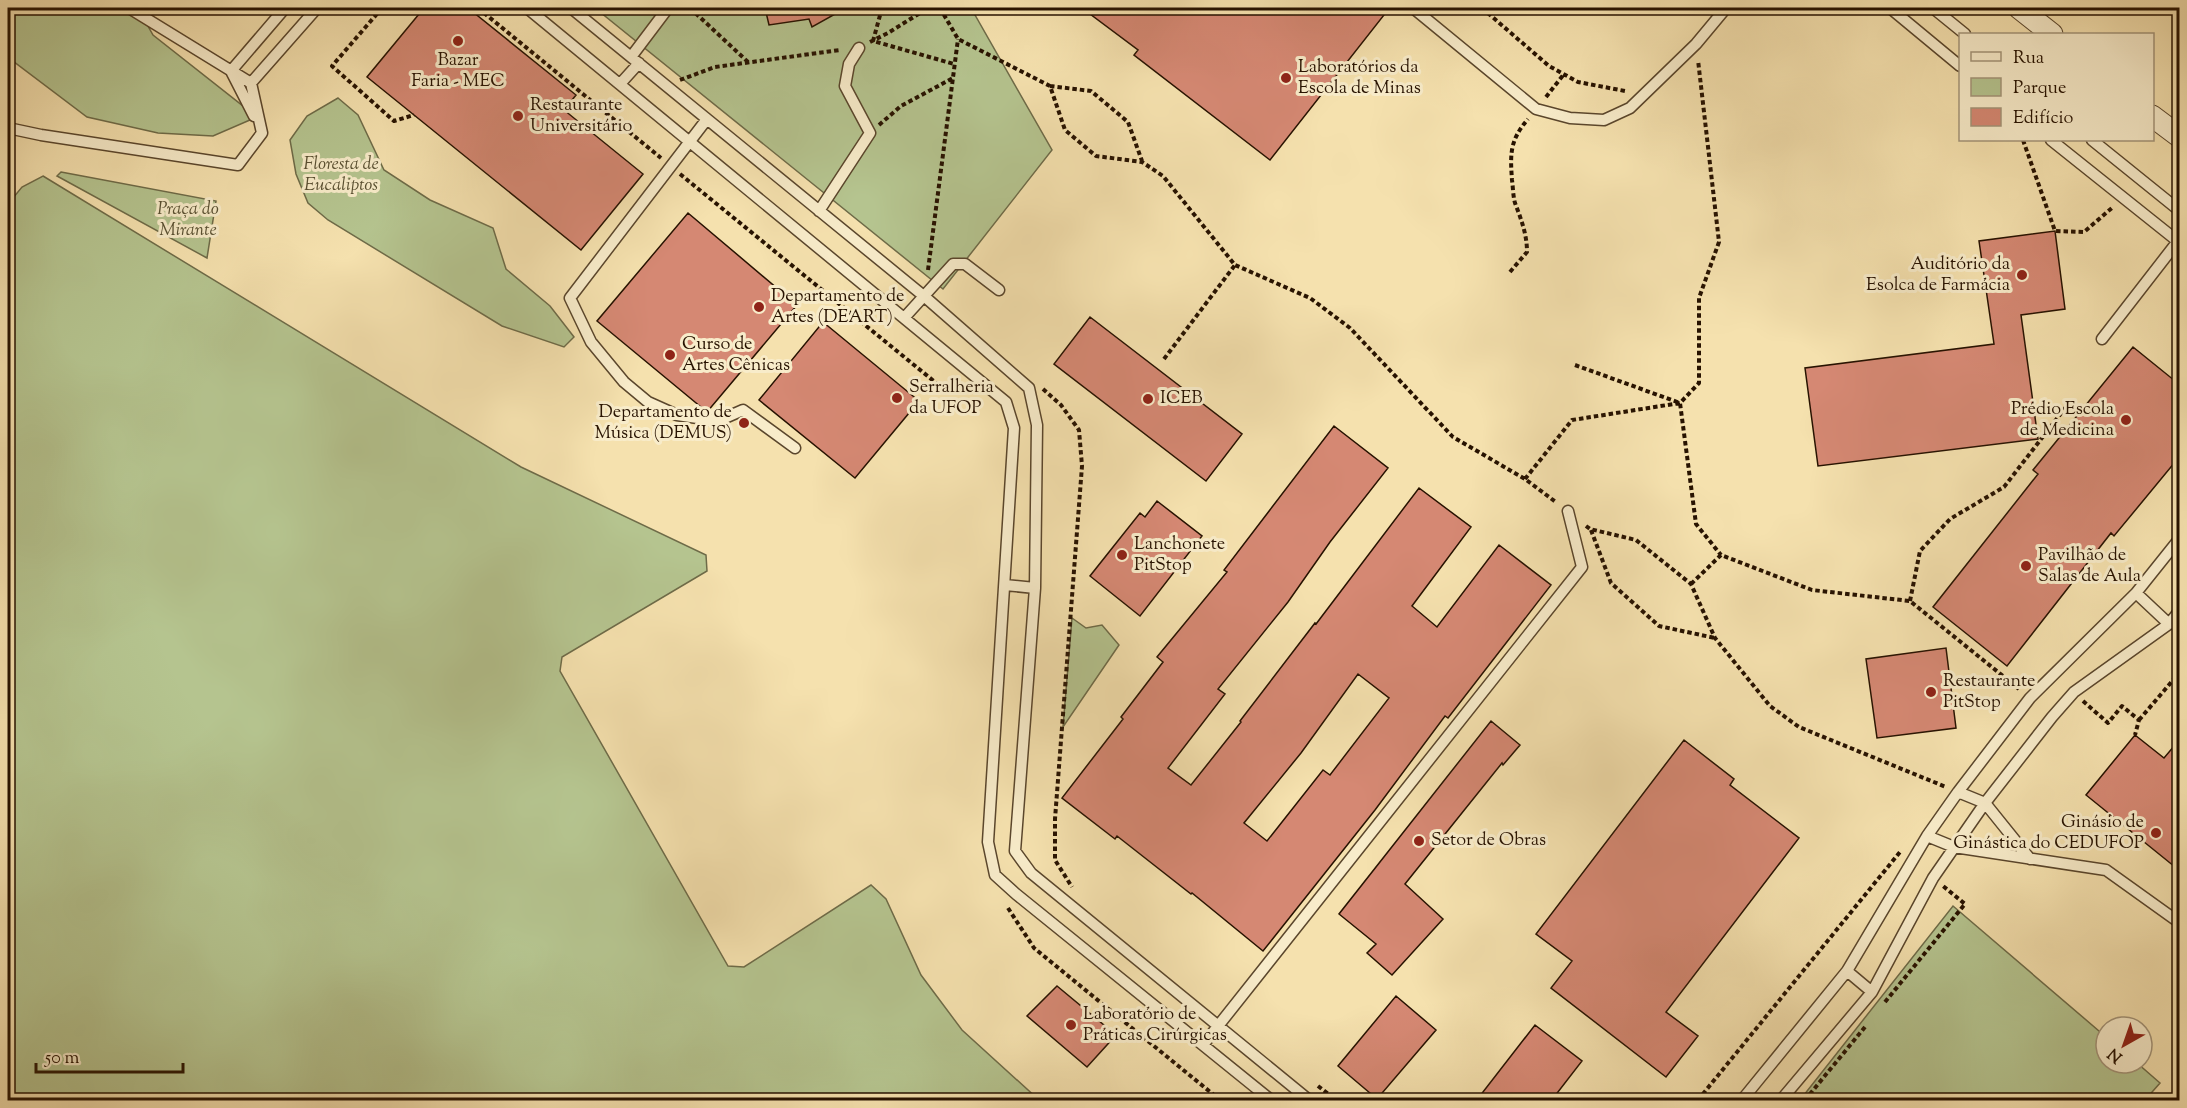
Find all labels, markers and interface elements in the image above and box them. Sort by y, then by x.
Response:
legend [1959,33,2154,141]
marker: Bazar Faria - MEC [451,34,465,48]
text: Rua [2013,46,2044,72]
place label: Bazar Faria - MEC [411,48,505,95]
place label: Laboratórios da Escola de Minas [1298,55,1421,102]
marker: Laboratórios da Escola de Minas [1279,71,1293,85]
text: Parque [2013,76,2066,102]
place label: Restaurante Universitário [530,93,632,140]
text: Edifício [2013,106,2074,132]
marker: Restaurante Universitário [511,109,525,123]
park label: Floresta de Eucaliptos [303,152,379,199]
park label: Praça do Mirante [157,197,219,244]
place label: Auditório da Esolca de Farmácia [1866,252,2010,299]
marker: Auditório da Esolca de Farmácia [2015,268,2029,282]
place label: Departamento de Artes (DEART) [771,284,904,331]
marker: Departamento de Artes (DEART) [752,300,766,314]
place label: Curso de Artes Cênicas [682,332,790,379]
marker: Curso de Artes Cênicas [663,348,677,362]
place label: Serralheria da UFOP [909,375,994,422]
place label: ICEB [1160,386,1203,412]
marker: Serralheria da UFOP [890,391,904,405]
marker: ICEB [1141,392,1155,406]
place label: Prédio Escola de Medicina [2011,397,2114,444]
place label: Departamento de Música (DEMUS) [594,400,732,447]
marker: Prédio Escola de Medicina [2119,413,2133,427]
marker: Departamento de Música (DEMUS) [737,416,751,430]
place label: Lanchonete PitStop [1134,532,1225,579]
place label: Pavilhão de Salas de Aula [2038,543,2141,590]
marker: Lanchonete PitStop [1115,548,1129,562]
marker: Pavilhão de Salas de Aula [2019,559,2033,573]
place label: Restaurante PitStop [1943,669,2035,716]
marker: Restaurante PitStop [1924,685,1938,699]
place label: Ginásio de Ginástica do CEDUFOP [1953,810,2144,857]
marker: Ginásio de Ginástica do CEDUFOP [2149,826,2163,840]
place label: Setor de Obras [1431,828,1546,854]
marker: Setor de Obras [1412,834,1426,848]
place label: Laboratório de Práticas Cirúrgicas [1083,1002,1227,1049]
north arrow [2094,1015,2154,1075]
marker: Laboratório de Práticas Cirúrgicas [1064,1018,1078,1032]
scale bar [36,1036,183,1074]
text: N [2104,1042,2128,1067]
text: 50 m [44,1046,80,1072]

